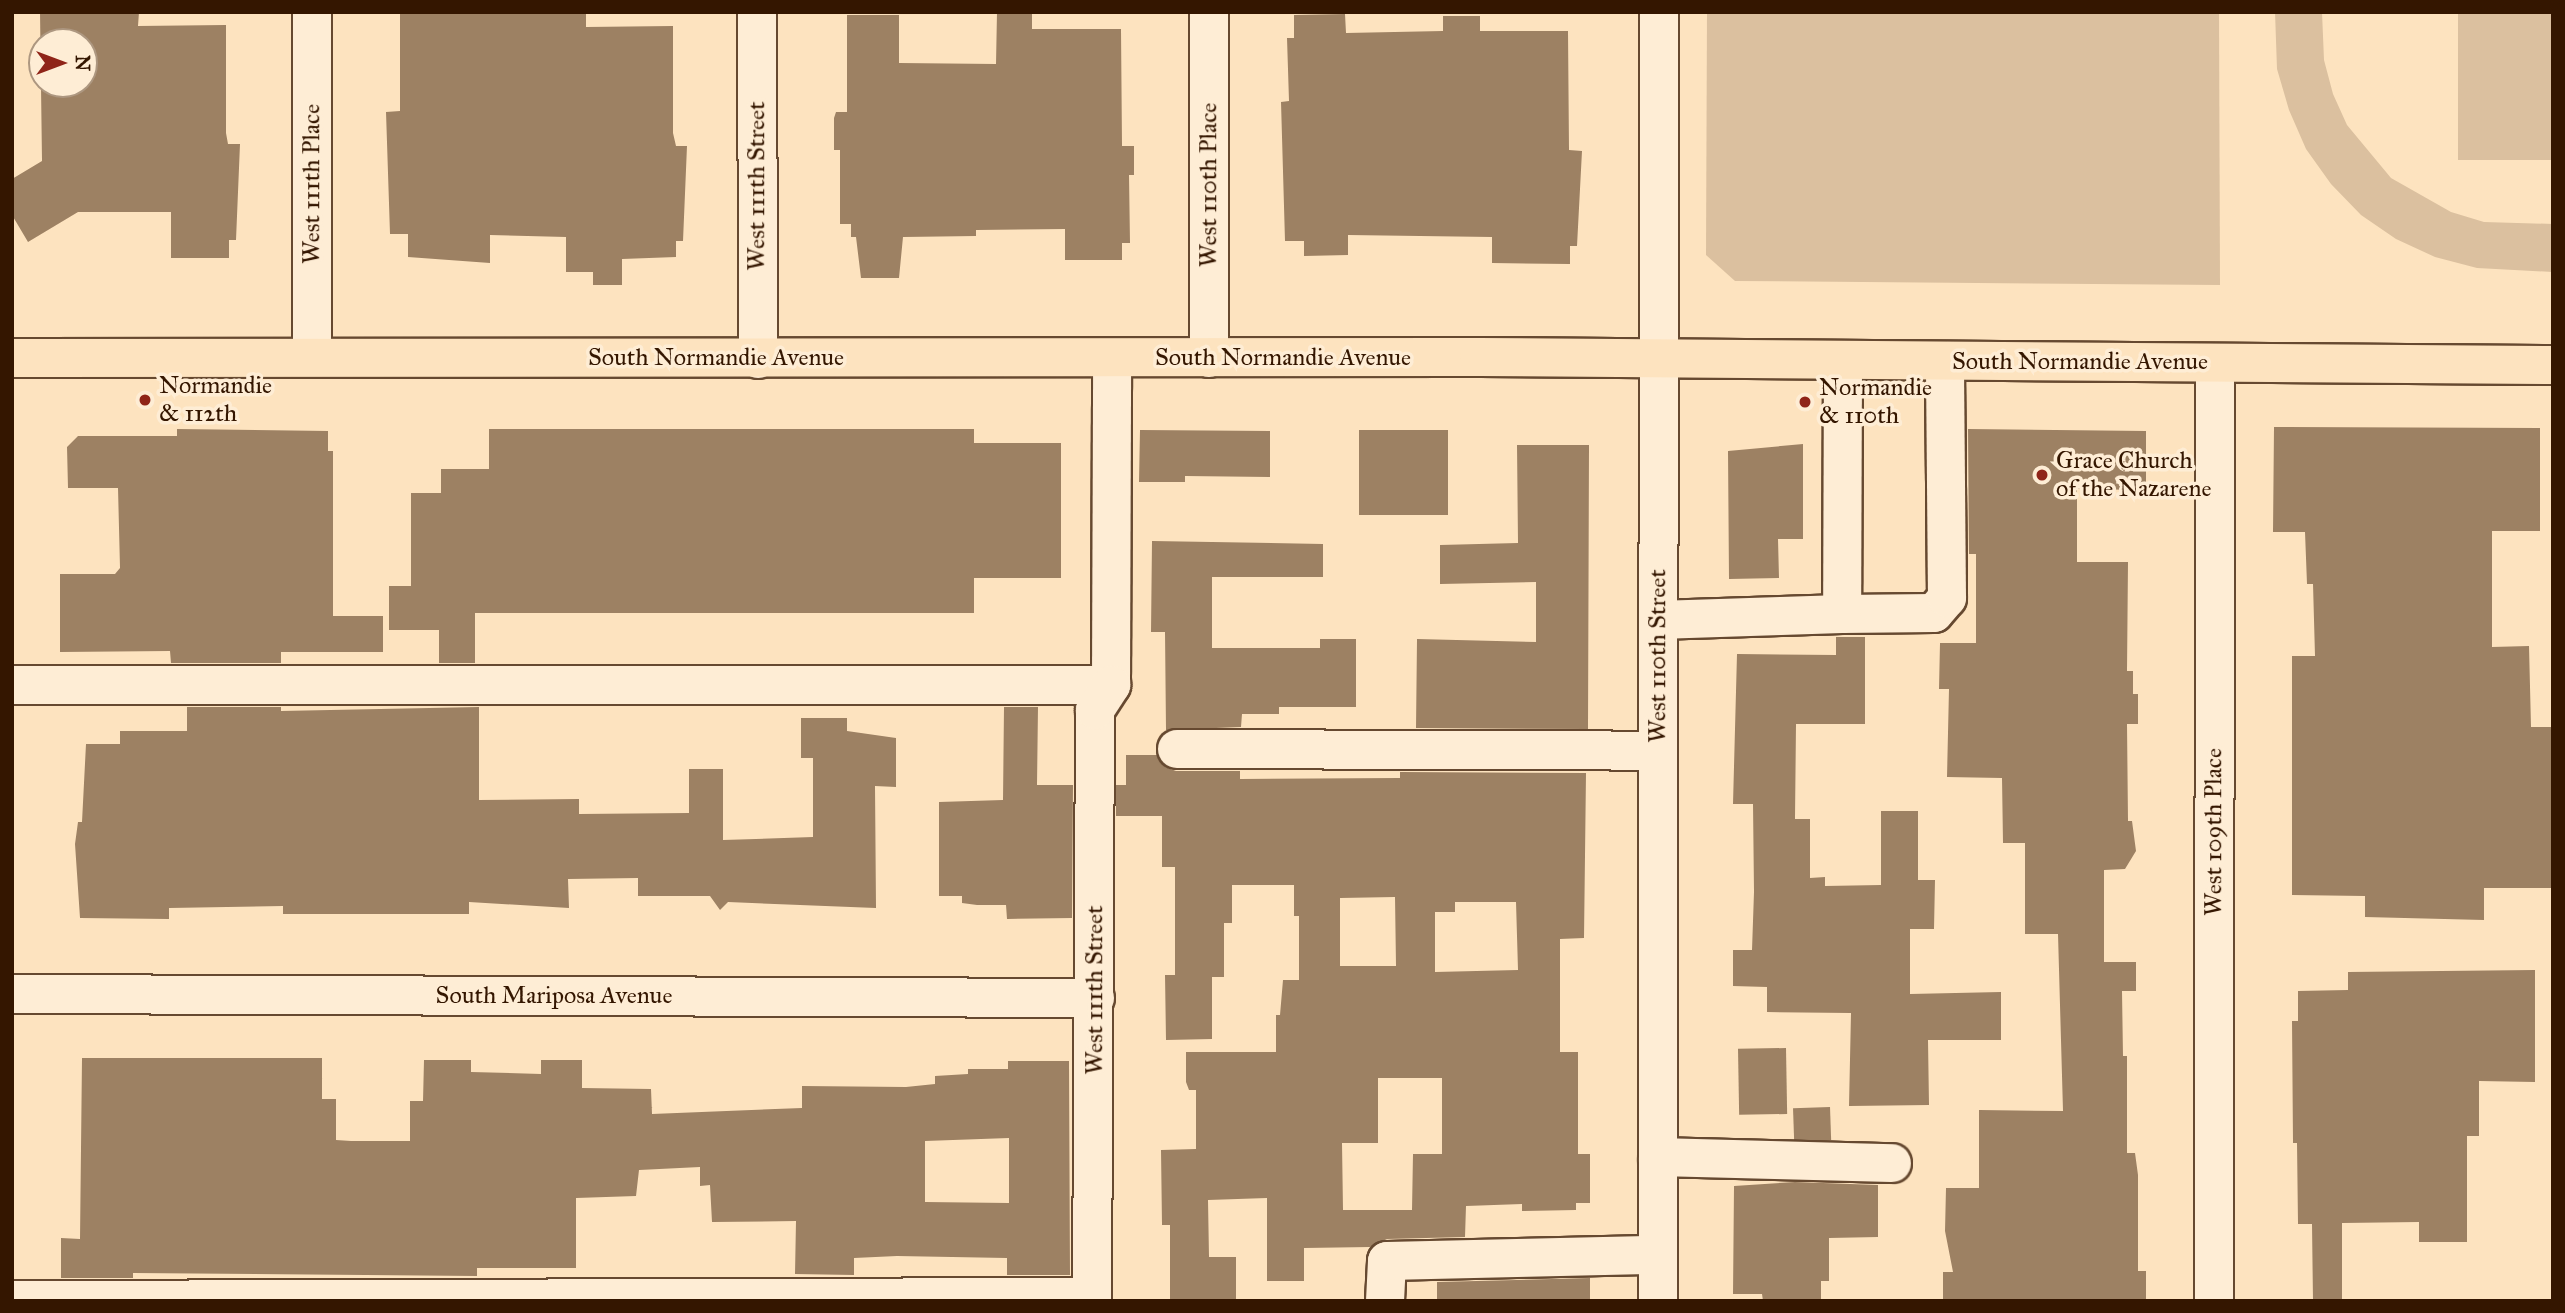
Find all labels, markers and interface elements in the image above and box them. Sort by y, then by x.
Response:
north arrow [28,28,98,98]
text: N [71,55,94,71]
street label: West 111th Street [743,101,771,271]
street label: West 110th Place [1195,103,1223,267]
street label: West 111th Place [298,104,326,264]
street label: South Normandie Avenue [588,344,844,372]
street label: South Normandie Avenue [1155,344,1411,372]
street label: South Normandie Avenue [1952,348,2208,376]
place label: Normandie & 112th [159,372,272,428]
place label: Normandie & 110th [1819,374,1932,430]
marker: Normandie & 112th [137,392,153,408]
marker: Normandie & 110th [1797,394,1813,410]
place label: Grace Church of the Nazarene [2056,447,2211,503]
marker: Grace Church of the Nazarene [2034,467,2050,483]
street label: West 110th Street [1644,569,1672,743]
street label: West 109th Place [2200,748,2228,916]
street label: West 111th Street [1081,905,1109,1075]
street label: South Mariposa Avenue [436,982,672,1010]

